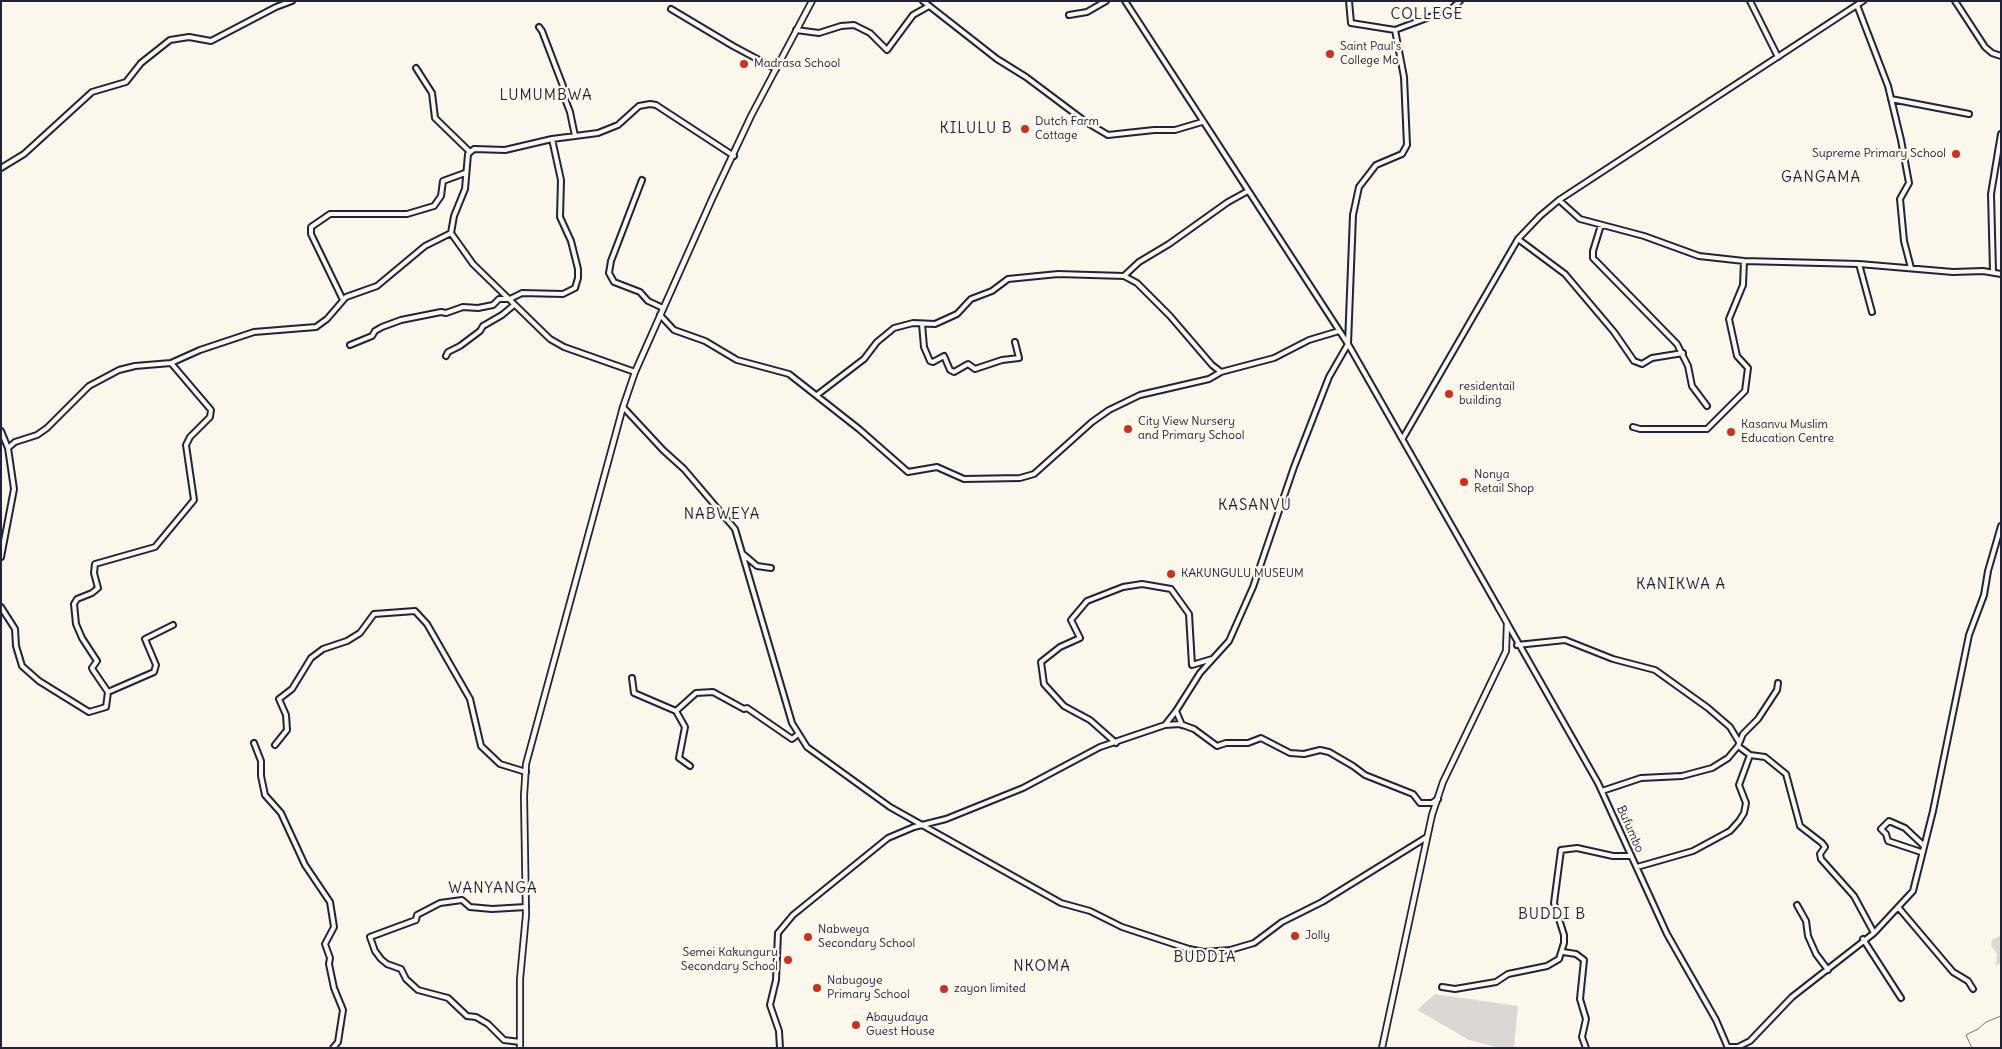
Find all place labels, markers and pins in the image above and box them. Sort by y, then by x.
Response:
place label: Saint Paul's College Mo [1340,40,1401,68]
marker: Saint Paul's College Mo [1324,48,1336,60]
place label: Madrasa School [754,57,840,71]
marker: Madrasa School [738,58,750,70]
place label: Dutch Farm Cottage [1035,115,1099,143]
marker: Dutch Farm Cottage [1019,123,1031,135]
place label: Supreme Primary School [1812,147,1946,161]
marker: Supreme Primary School [1950,148,1962,160]
place label: residentail building [1459,380,1515,408]
marker: residentail building [1443,388,1455,400]
place label: City View Nursery and Primary School [1138,415,1244,443]
place label: Kasanvu Muslim Education Centre [1741,418,1834,446]
marker: City View Nursery and Primary School [1122,423,1134,435]
marker: Kasanvu Muslim Education Centre [1725,426,1737,438]
place label: Nonya Retail Shop [1474,468,1534,496]
marker: Nonya Retail Shop [1458,476,1470,488]
place label: KAKUNGULU MUSEUM [1181,567,1304,581]
marker: KAKUNGULU MUSEUM [1165,568,1177,580]
place label: Nabweya Secondary School [818,923,915,951]
place label: Jolly [1305,929,1330,943]
marker: Jolly [1289,930,1301,942]
marker: Nabweya Secondary School [802,931,814,943]
place label: Semei Kakunguru Secondary School [681,946,778,974]
marker: Semei Kakunguru Secondary School [782,954,794,966]
place label: Nabugoye Primary School [827,974,910,1002]
marker: Nabugoye Primary School [811,982,823,994]
place label: zayon limited [954,982,1026,996]
marker: zayon limited [938,983,950,995]
place label: Abayudaya Guest House [866,1011,935,1039]
marker: Abayudaya Guest House [850,1019,862,1031]

